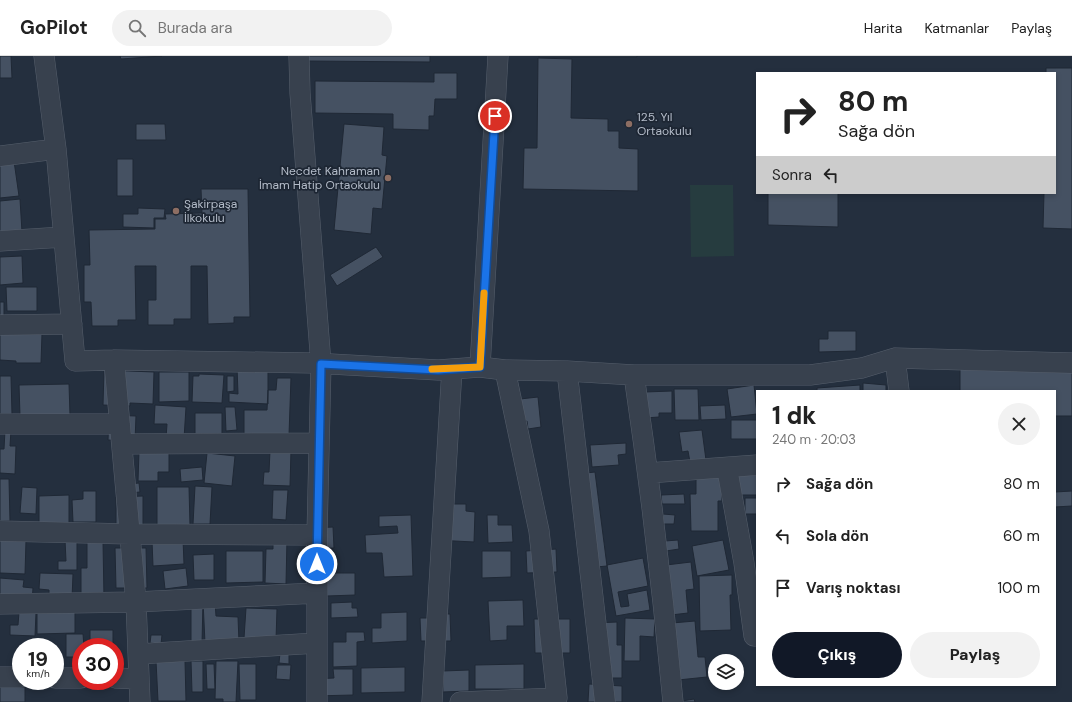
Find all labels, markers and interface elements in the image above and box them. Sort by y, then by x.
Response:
search box [112,10,392,46]
text: GoPilot [20,15,88,40]
icon: search [126,17,148,39]
text: Burada ara [158,18,232,38]
text: Harita [864,19,902,37]
text: Katmanlar [924,19,989,37]
text: Paylaş [1011,19,1052,37]
text: 80 m [838,83,908,120]
icon: right [772,88,824,140]
pin [478,99,512,133]
icon: arrive [484,105,506,127]
place label: 125. Yıl Ortaokulu [637,109,692,139]
marker: 125. Yıl Ortaokulu [624,119,634,129]
text: Sağa dön [838,119,915,143]
place label: Necdet Kahraman İmam Hatip Ortaokulu [259,163,380,193]
icon: left [820,164,842,186]
text: Sonra [772,165,812,185]
marker: Necdet Kahraman İmam Hatip Ortaokulu [383,173,393,183]
place label: Şakirpaşa İlkokulu [184,196,237,226]
marker: Şakirpaşa İlkokulu [171,206,181,216]
text: 1 dk [772,400,816,431]
button: close [998,403,1040,445]
text: 240 m · 20:03 [772,431,856,448]
icon: right [772,473,794,495]
text: Sağa dön [806,474,873,494]
text: 80 m [1003,474,1040,494]
icon: left [772,525,794,547]
text: Sola dön [806,526,869,546]
text: 60 m [1003,526,1040,546]
position arrow [296,543,338,585]
icon: arrive [772,577,794,599]
text: Varış noktası [806,578,900,598]
text: 100 m [997,578,1040,598]
button: Çıkış [772,632,902,678]
button: Paylaş [910,632,1040,678]
speed limit sign: 30 [72,638,124,690]
text: 19 [28,646,48,672]
map controls [708,654,744,690]
button: layers [708,654,744,690]
text: km/h [26,667,50,680]

